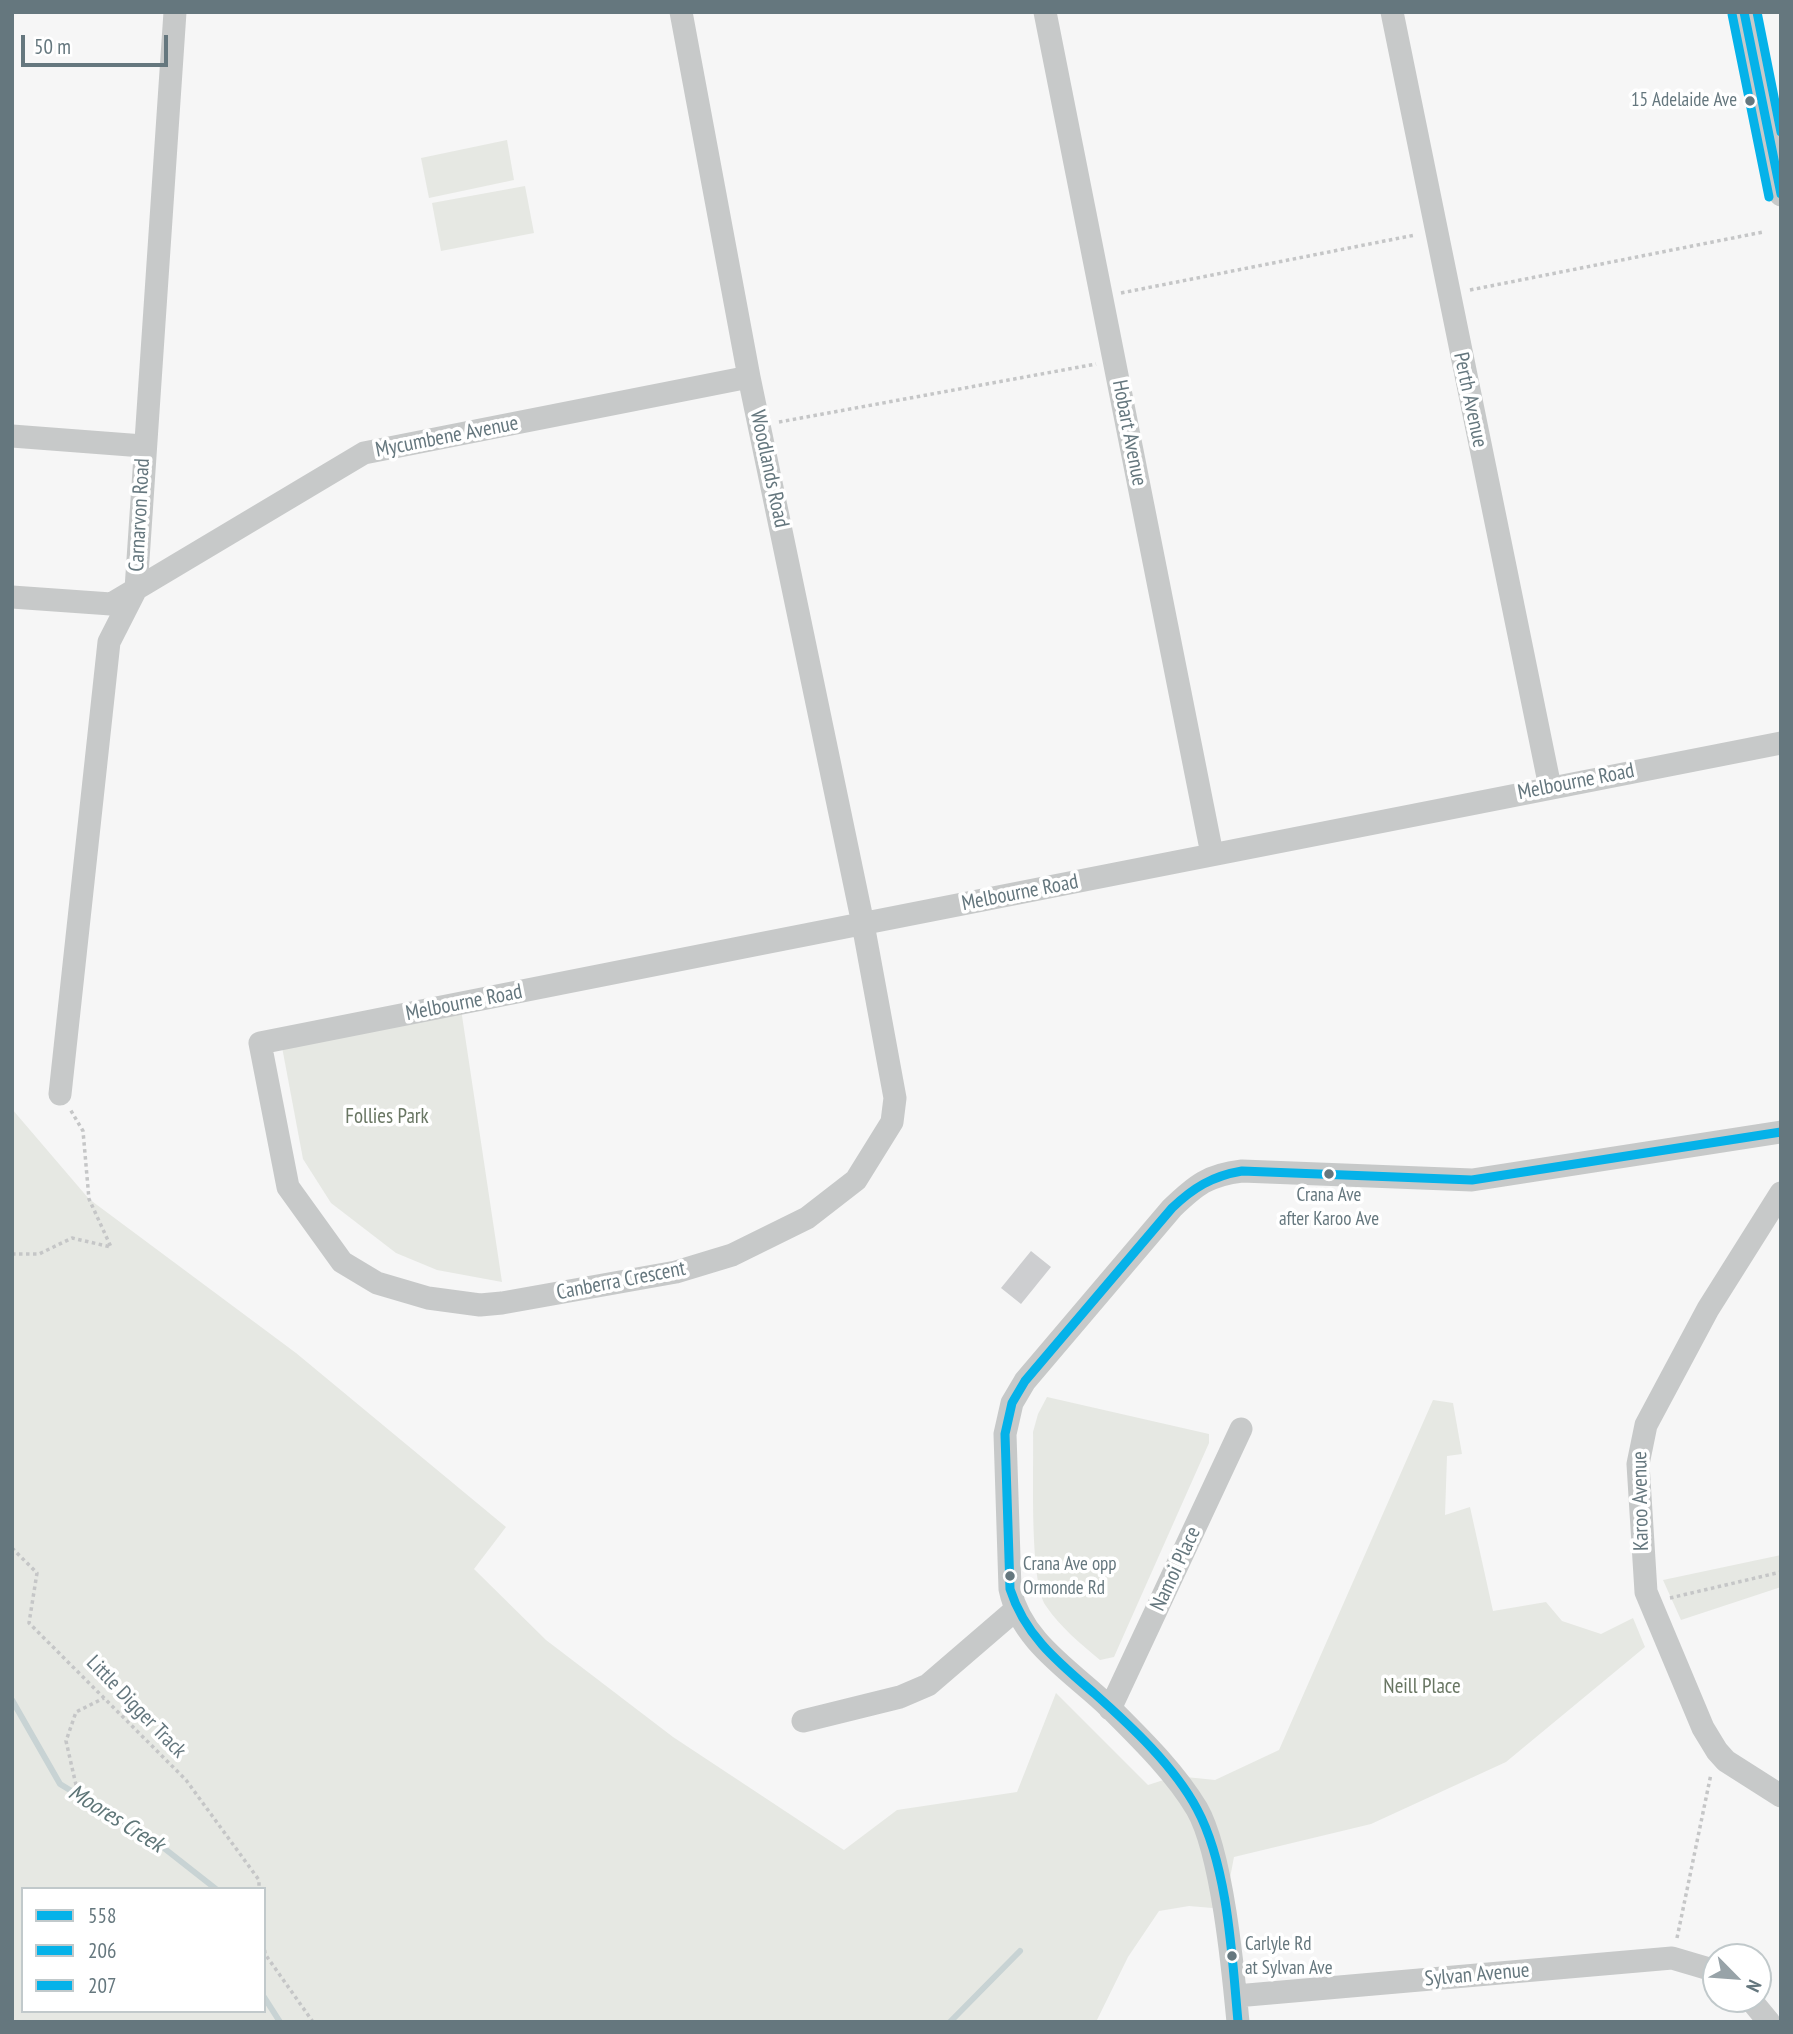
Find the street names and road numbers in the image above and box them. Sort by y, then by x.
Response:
street label: Perth Avenue [1448,350,1492,450]
street label: Hobart Avenue [1106,378,1152,488]
street label: Woodlands Road [744,408,794,530]
street label: Mycumbene Avenue [374,411,520,463]
street label: Carnarvon Road [124,458,156,572]
street label: Melbourne Road [1516,758,1636,806]
street label: Melbourne Road [960,869,1080,917]
street label: Melbourne Road [404,979,524,1027]
street label: Canberra Crescent [554,1256,688,1306]
street label: Karoo Avenue [1628,1451,1654,1551]
street label: Namoi Place [1146,1523,1206,1615]
street label: Little Digger Track [81,1650,191,1764]
street label: Sylvan Avenue [1424,1958,1530,1992]

